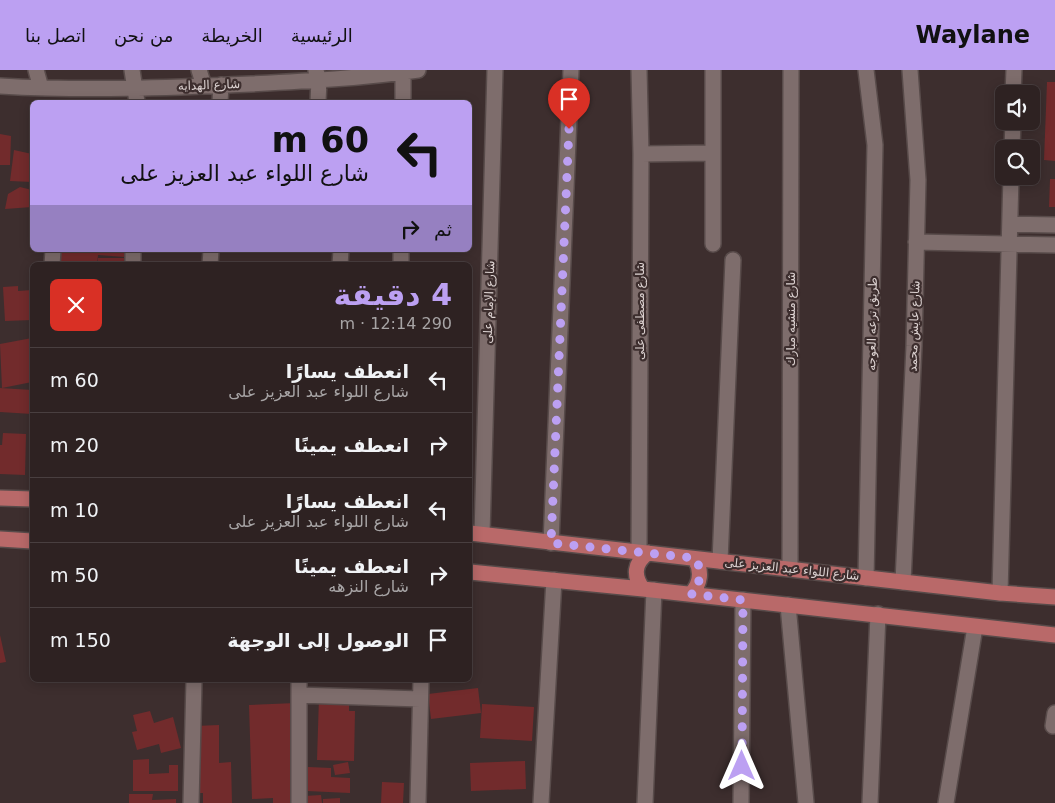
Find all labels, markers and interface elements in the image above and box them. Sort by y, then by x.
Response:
text: Waylane [915,21,1030,49]
text: اتصل بنا [25,25,86,46]
text: من نحن [114,25,173,46]
text: الخريطة [201,25,263,46]
text: الرئيسية [291,25,353,46]
street label: شارع الهدايه [178,77,240,94]
pin [548,78,590,129]
icon: arrive [555,85,583,113]
map controls [995,85,1040,185]
button: sound [995,85,1040,130]
text: 60 m [272,120,369,160]
icon: left [387,120,452,185]
button: search [995,140,1040,185]
text: شارع اللواء عبد العزيز على [120,161,369,186]
icon: right [396,215,424,243]
text: ثم [434,218,452,240]
street label: شارع الإمام على [481,260,498,344]
street label: شارع مصطفى على [633,262,648,360]
street label: شارع منشيه مبارك [784,272,799,366]
text: 4 دقيقة [334,277,452,312]
street label: طريق ترعه العوجه [864,277,881,371]
button: close [50,279,102,331]
street label: شارع عايش محمد [905,280,924,372]
text: 290 m · 12:14 [339,314,452,333]
text: انعطف يسارًا [286,360,409,382]
icon: left [424,366,452,394]
text: 60 m [50,369,99,391]
text: شارع اللواء عبد العزيز على [228,382,409,401]
icon: right [424,431,452,459]
text: 20 m [50,434,99,456]
text: انعطف يمينًا [294,434,409,456]
text: انعطف يسارًا [286,490,409,512]
icon: left [424,496,452,524]
text: 10 m [50,499,99,521]
text: شارع اللواء عبد العزيز على [228,512,409,531]
text: انعطف يمينًا [294,555,409,577]
street label: شارع اللواء عبد العزيز على [724,555,860,584]
icon: right [424,561,452,589]
text: 50 m [50,564,99,586]
text: شارع النزهه [328,577,409,596]
icon: arrive [424,626,452,654]
text: 150 m [50,629,111,651]
text: الوصول إلى الوجهة [227,629,409,651]
position arrow [715,739,767,791]

